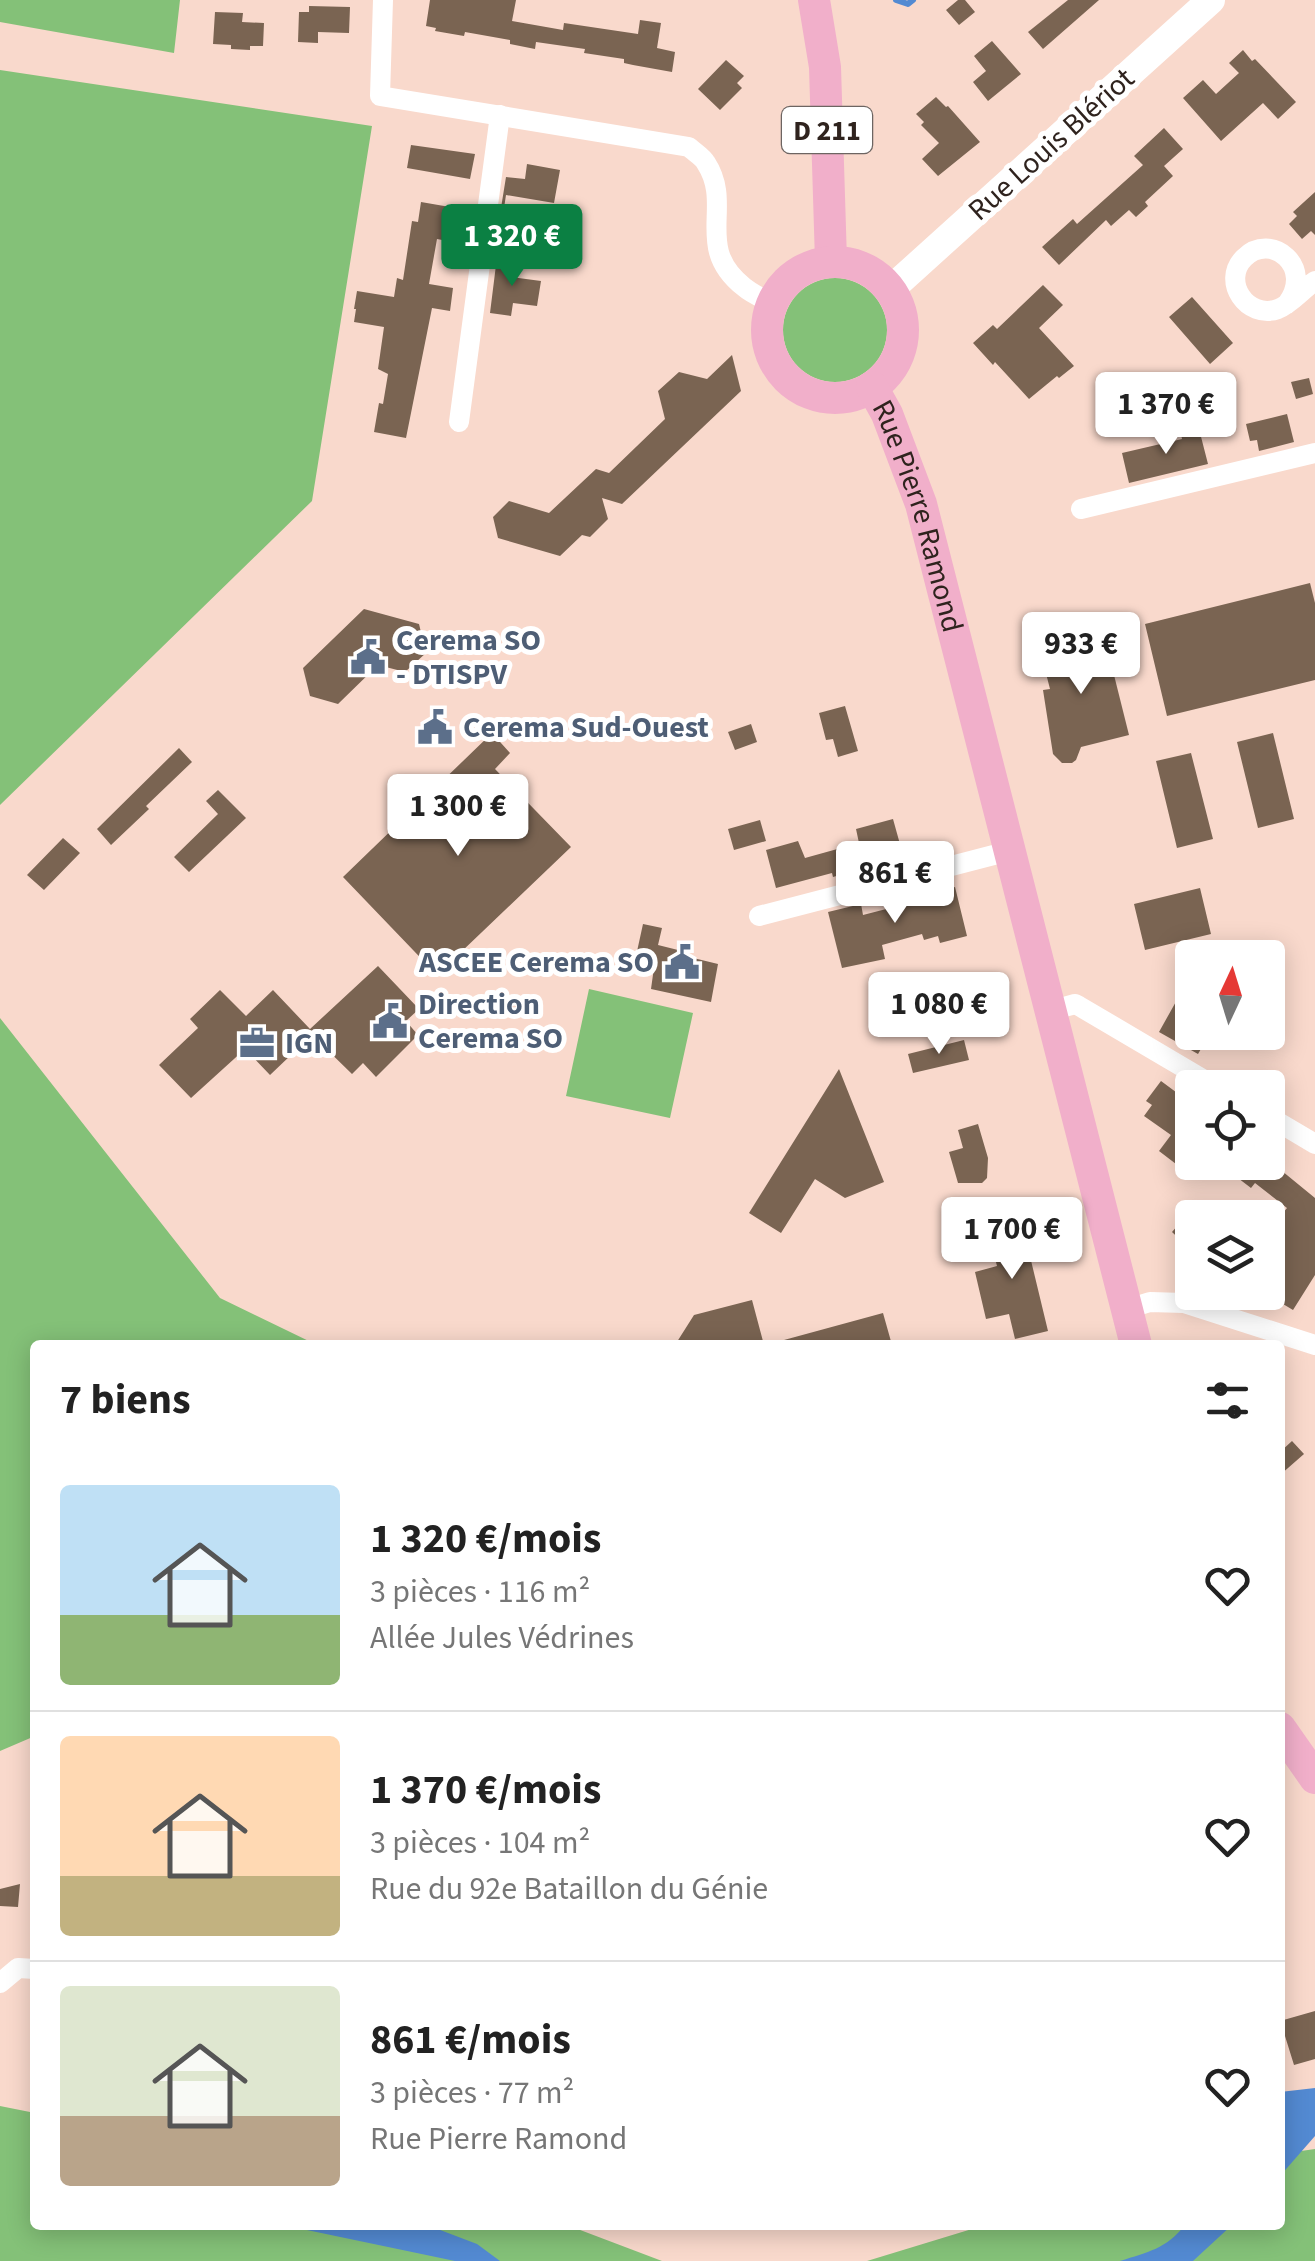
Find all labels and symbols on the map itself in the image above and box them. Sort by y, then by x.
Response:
street label: Rue Louis Blériot [959,58,1144,231]
road number: D 211 [782,107,872,153]
pin: 1 320 € [420,204,604,289]
pin: 1 370 € [1074,372,1258,457]
street label: Rue Pierre Ramond [861,392,974,637]
pin: 933 € [1011,612,1151,697]
place label: Cerema SO - DTISPV [396,619,541,696]
public building icon: Cerema SO - DTISPV [349,638,387,676]
place label: Cerema Sud-Ouest [463,706,709,749]
public building icon: Cerema Sud-Ouest [416,708,454,746]
pin: 1 300 € [366,774,550,859]
pin: 861 € [825,841,965,926]
north arrow [1175,940,1285,1050]
place label: ASCEE Cerema SO [418,941,654,984]
public building icon: ASCEE Cerema SO [663,943,701,981]
pin: 1 080 € [847,972,1031,1057]
place label: Direction Cerema SO [418,983,563,1060]
public building icon: Direction Cerema SO [371,1002,409,1040]
place label: IGN [285,1022,333,1065]
office icon: IGN [238,1024,276,1062]
pin: 1 700 € [920,1197,1104,1282]

